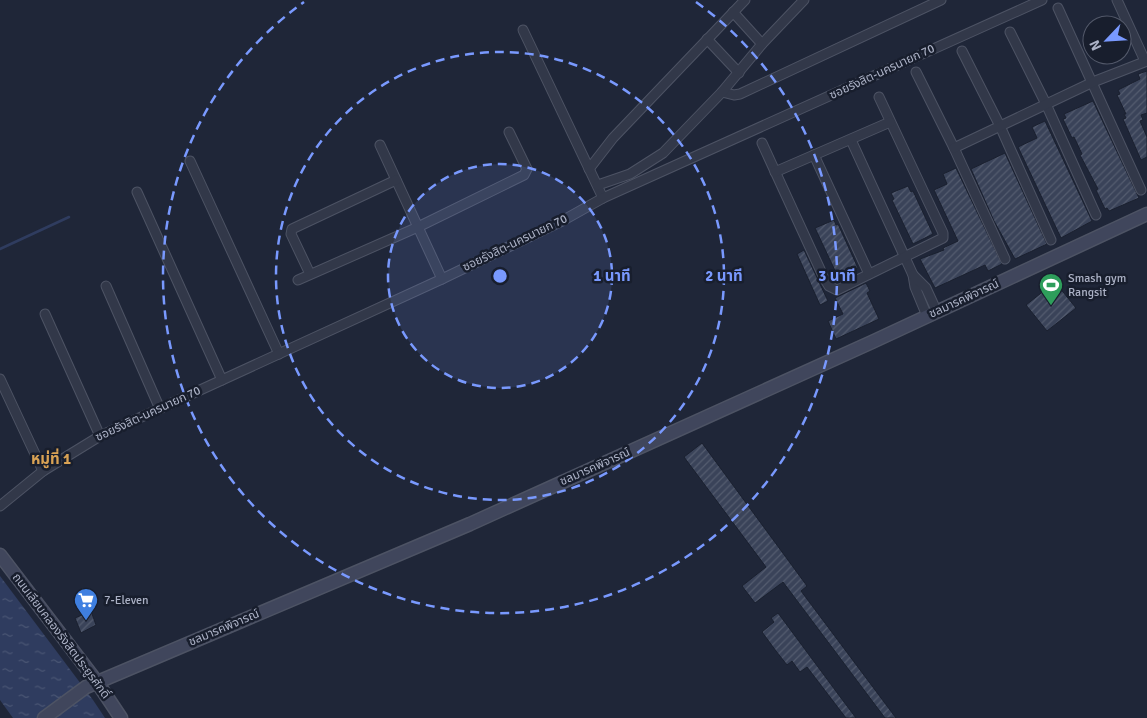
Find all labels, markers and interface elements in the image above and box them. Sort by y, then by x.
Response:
north arrow [1082,15,1132,65]
text: N [1086,37,1105,53]
street label: ซอยรังสิต-นครนายก 70 [827,41,937,103]
street label: ซอยรังสิต-นครนายก 70 [460,211,570,275]
centre of rings [491,267,509,285]
text: 1 นาที [593,267,631,285]
text: 2 นาที [705,267,743,285]
text: 3 นาที [818,267,856,285]
place label: Smash gym Rangsit [1068,271,1126,300]
sports icon: Smash gym Rangsit [1038,272,1064,306]
street label: ชลมารคพิจารณ์ [927,276,1001,322]
street label: ซอยรังสิต-นครนายก 70 [93,383,203,445]
street label: ชลมารคพิจารณ์ [558,445,632,489]
district label: หมู่ที่ 1 [31,448,71,469]
street label: ถนนเลียบคลองรังสิตประยูรศักดิ์ [9,570,113,702]
supermarket icon: 7-Eleven [73,587,99,621]
place label: 7-Eleven [104,593,149,608]
street label: ชลมารคพิจารณ์ [186,606,262,650]

